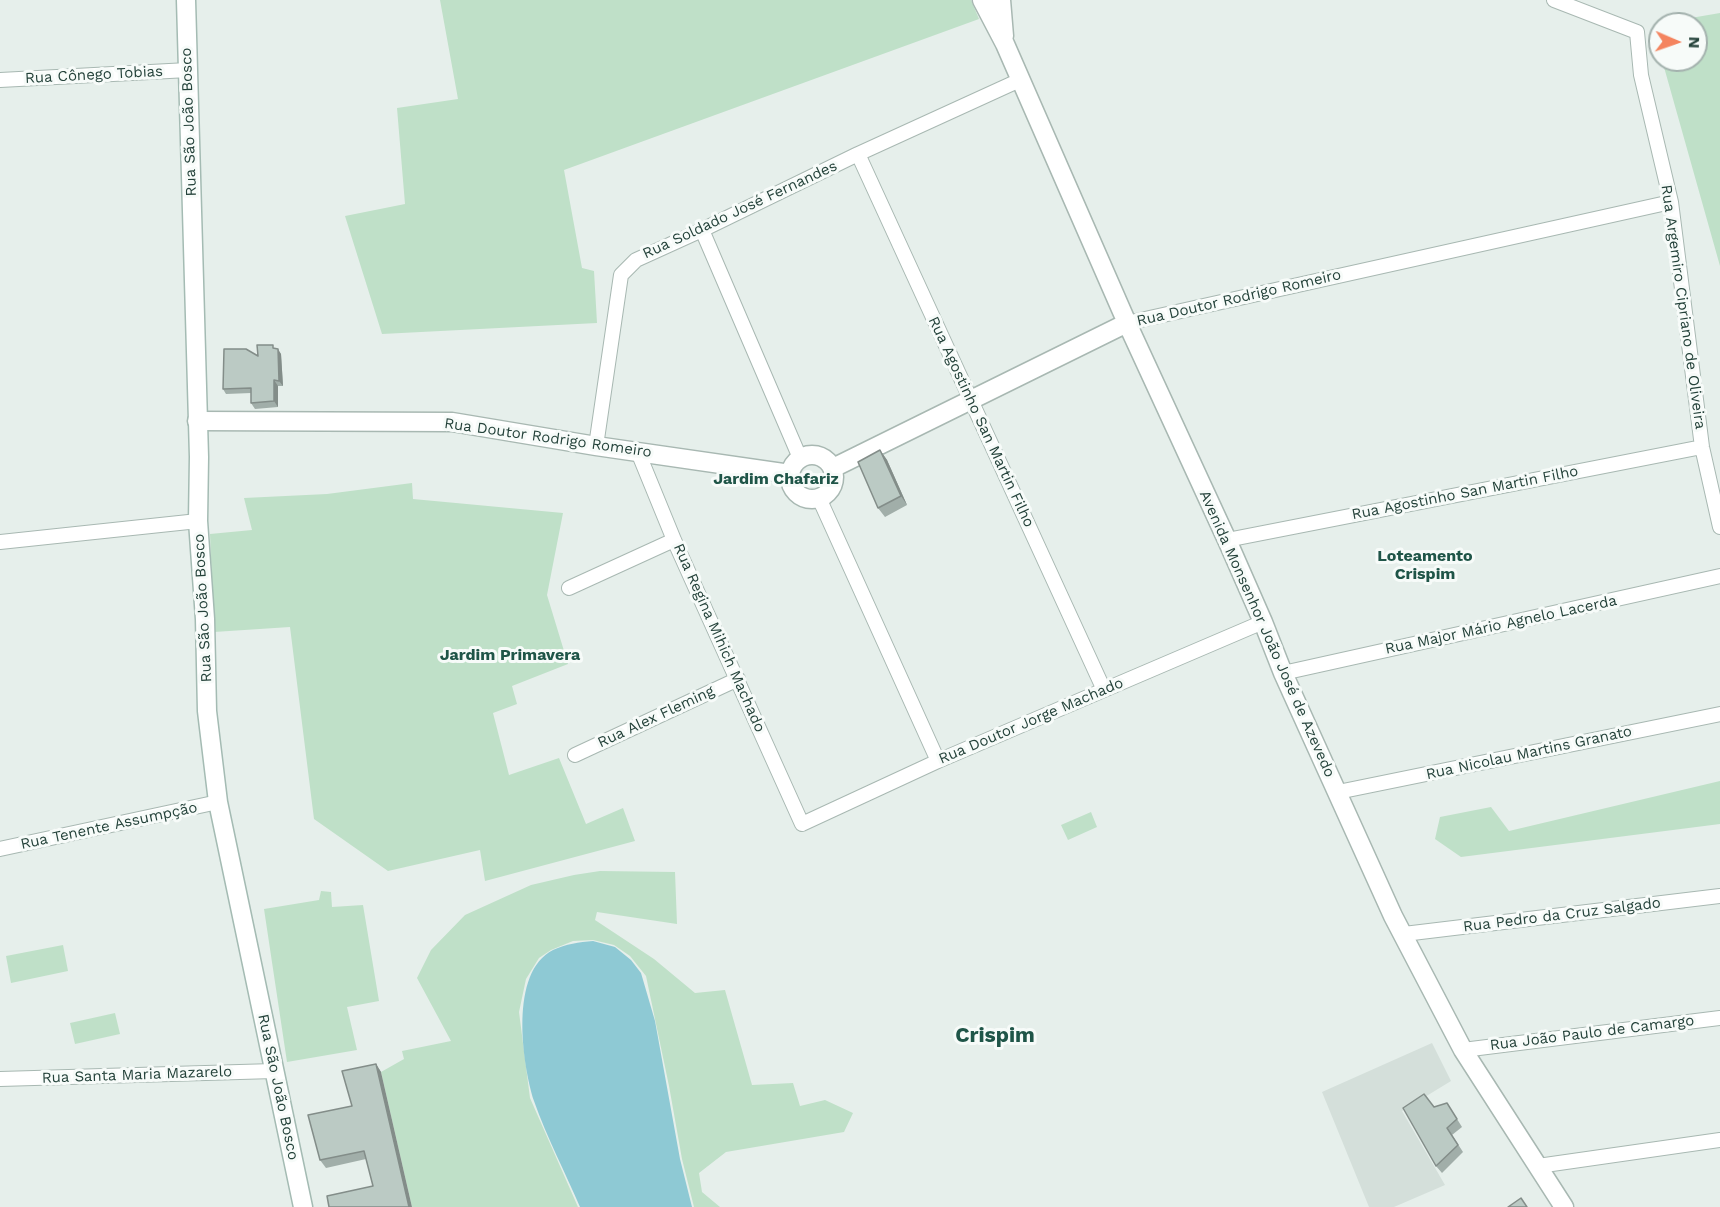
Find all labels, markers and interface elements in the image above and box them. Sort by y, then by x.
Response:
north arrow [1648,12,1708,72]
text: N [1685,36,1704,49]
street label: Rua São João Bosco [177,47,201,197]
street label: Rua Cônego Tobias [25,62,163,88]
street label: Rua Soldado José Fernandes [640,157,840,263]
street label: Rua Argemiro Cipriano de Oliveira [1657,184,1709,430]
street label: Rua Doutor Rodrigo Romeiro [1135,266,1343,330]
street label: Rua Agostinho San Martin Filho [924,314,1038,530]
street label: Rua Doutor Rodrigo Romeiro [443,415,653,461]
street label: Rua Agostinho San Martin Filho [1350,462,1580,524]
district label: Jardim Chafariz [713,469,839,489]
street label: Avenida Monsenhor João José de Azevedo [1195,488,1339,780]
street label: Rua São João Bosco [190,533,216,683]
street label: Rua Regina Mihich Machado [669,541,769,735]
district label: Loteamento Crispim [1377,546,1473,584]
street label: Rua Major Mário Agnelo Lacerda [1384,592,1618,658]
district label: Jardim Primavera [440,645,580,665]
street label: Rua Doutor Jorge Machado [936,674,1126,768]
street label: Rua Alex Fleming [595,682,717,752]
street label: Rua Nicolau Martins Granato [1424,722,1634,784]
street label: Rua Tenente Assumpção [19,798,199,854]
street label: Rua Pedro da Cruz Salgado [1462,894,1662,936]
street label: Rua São João Bosco [254,1012,302,1162]
street label: Rua João Paulo de Camargo [1489,1012,1695,1054]
district label: Crispim [955,1023,1035,1049]
street label: Rua Santa Maria Mazarelo [42,1063,232,1087]

